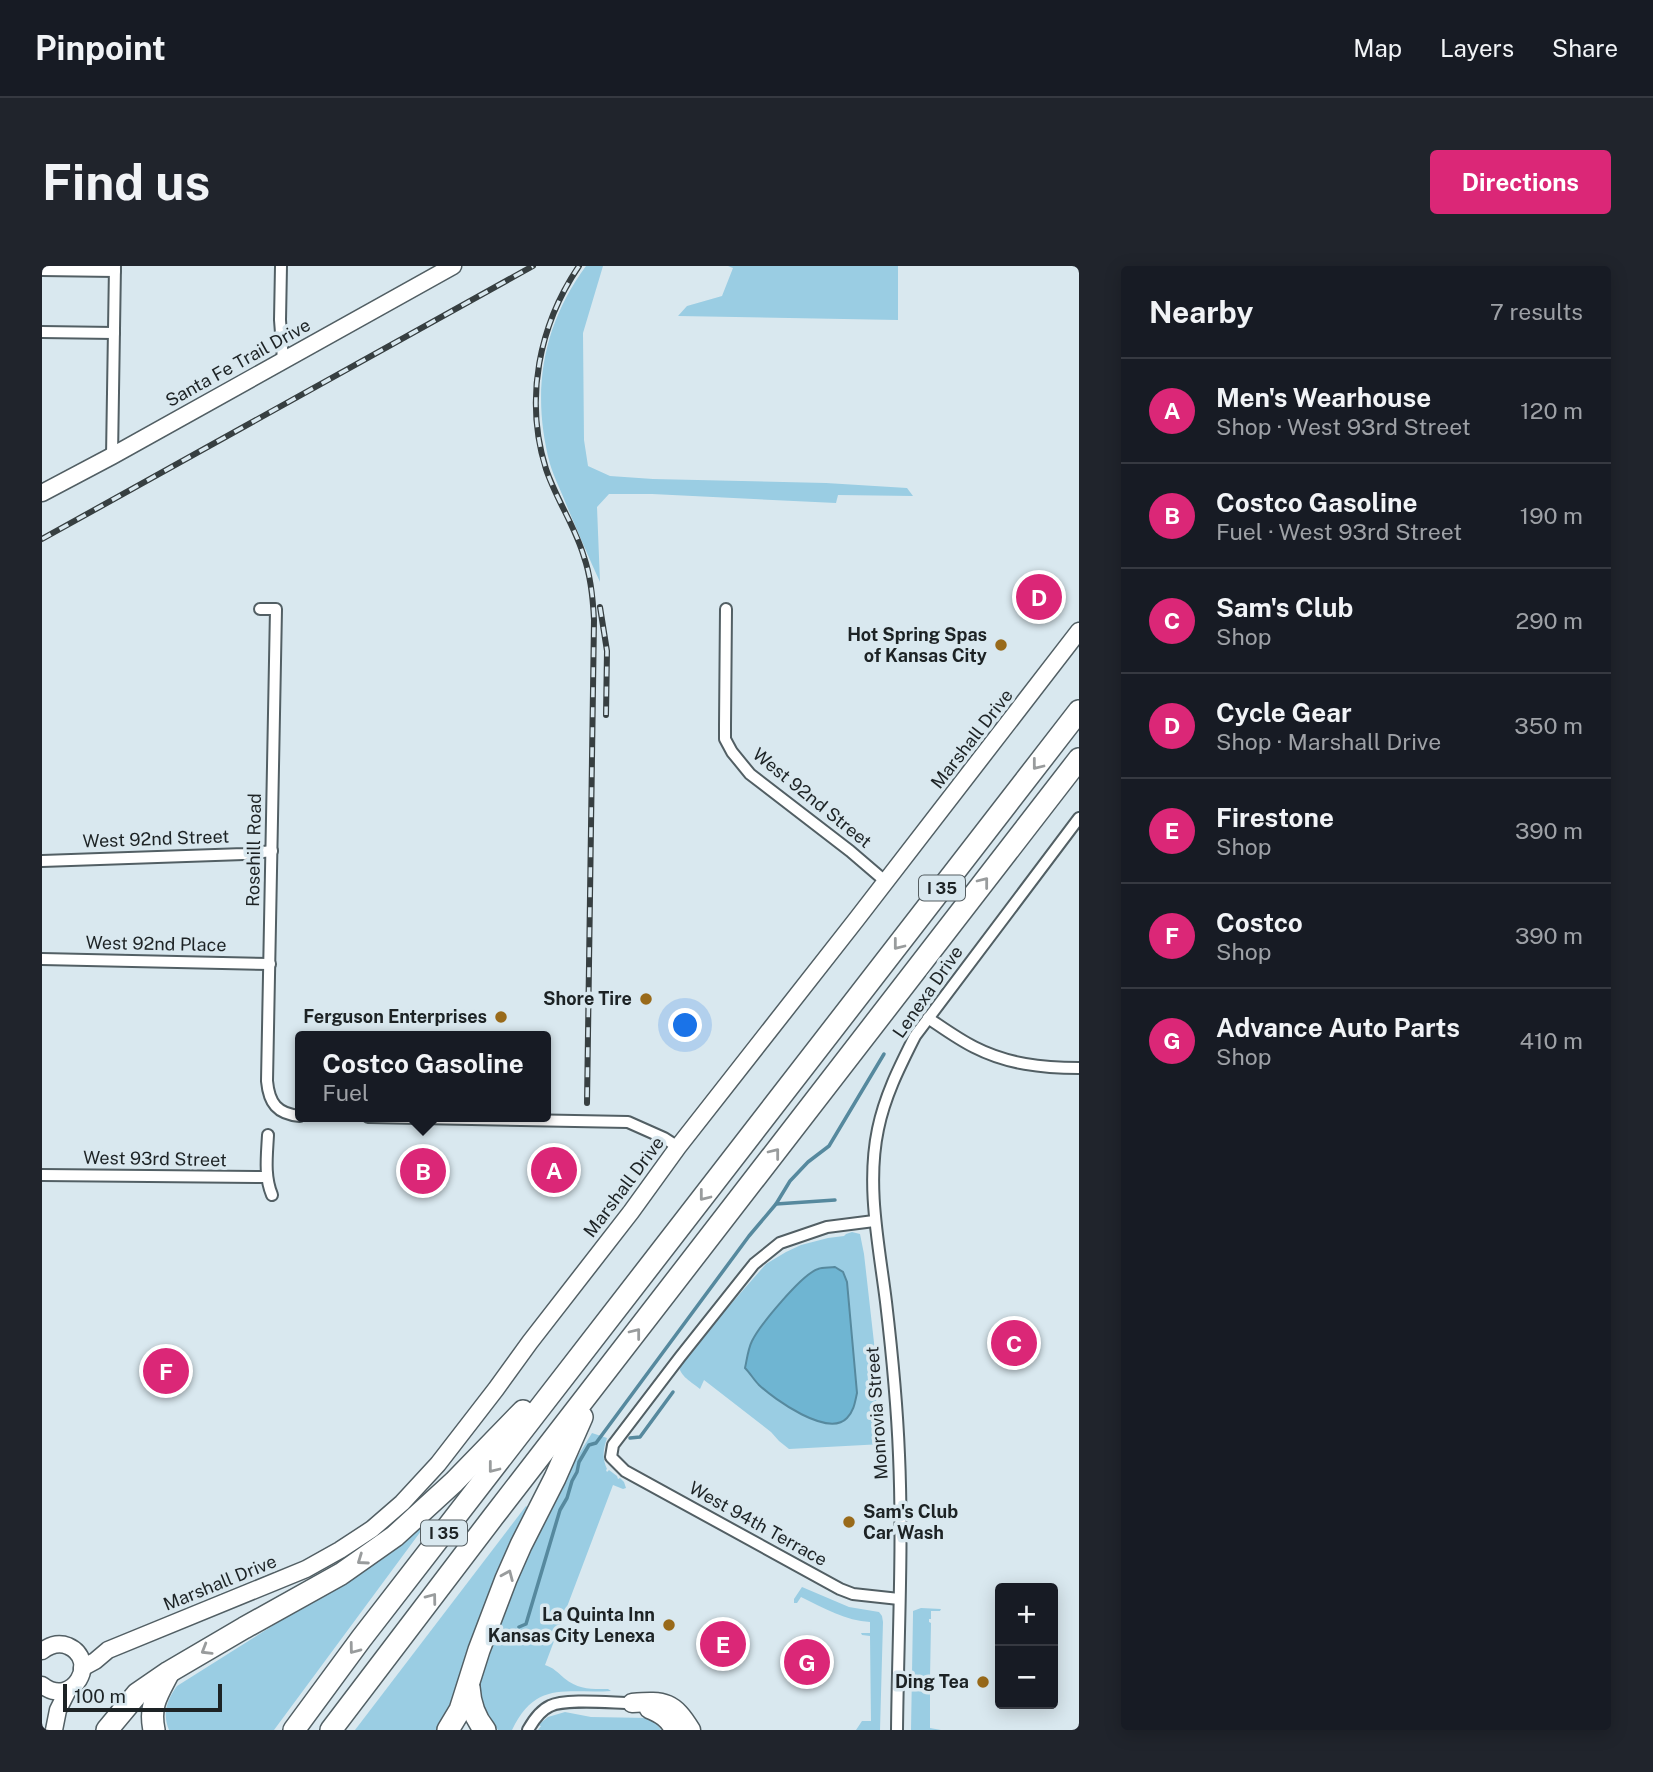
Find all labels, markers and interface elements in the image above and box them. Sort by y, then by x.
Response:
text: Pinpoint [35,29,166,67]
text: Map [1353,34,1402,62]
text: Layers [1440,34,1514,62]
text: Share [1552,34,1618,62]
button: Directions [1430,150,1611,214]
text: Find us [42,153,210,211]
text: Nearby [1149,294,1253,330]
text: 7 results [1490,298,1583,325]
street label: Santa Fe Trail Drive [162,314,314,411]
text: Men's Wearhouse [1216,382,1431,413]
text: A [1164,397,1180,424]
text: 120 m [1520,397,1583,424]
text: Shop · West 93rd Street [1216,413,1471,440]
text: Costco Gasoline [1216,487,1417,518]
text: B [1164,502,1180,529]
text: 190 m [1520,502,1583,529]
text: Fuel · West 93rd Street [1216,518,1462,545]
pin: D [1016,571,1062,623]
text: Sam's Club [1216,592,1353,623]
text: C [1164,607,1180,634]
text: 290 m [1516,607,1583,634]
text: Shop [1216,623,1271,650]
place label: Hot Spring Spas of Kansas City [847,624,987,666]
marker: Hot Spring Spas of Kansas City [993,637,1009,653]
street label: Marshall Drive [926,685,1017,793]
text: Cycle Gear [1216,697,1352,728]
text: D [1164,712,1180,739]
text: 350 m [1514,712,1583,739]
text: Shop · Marshall Drive [1216,728,1441,755]
street label: West 92nd Street [749,743,876,852]
one-way arrow [1033,757,1046,770]
street label: Rosehill Road [242,793,265,907]
text: Firestone [1216,802,1334,833]
text: E [1165,817,1179,844]
text: 390 m [1515,817,1583,844]
street label: West 92nd Street [82,825,230,852]
text: Shop [1216,833,1271,860]
road number: I 35 [919,876,965,901]
one-way arrow [976,878,989,890]
text: Costco [1216,907,1303,938]
text: F [1165,922,1179,949]
text: 390 m [1515,922,1583,949]
street label: West 92nd Place [85,932,227,955]
one-way arrow [894,937,907,950]
text: Shop [1216,938,1271,965]
street label: Lenexa Drive [888,942,967,1042]
place label: Shore Tire [543,988,632,1009]
marker: Shore Tire [638,991,654,1007]
place label: Ferguson Enterprises [303,1006,487,1027]
your location [668,1008,702,1042]
marker: Ferguson Enterprises [493,1009,509,1025]
text: Advance Auto Parts [1216,1012,1460,1043]
text: G [1163,1027,1181,1054]
text: 410 m [1520,1027,1583,1054]
popup [295,1031,551,1122]
text: Shop [1216,1043,1271,1070]
text: Costco Gasoline [322,1048,524,1079]
text: Fuel [322,1079,369,1106]
street label: Marshall Drive [579,1132,668,1241]
pin: A [531,1144,577,1196]
pin: B [400,1145,446,1197]
street label: West 93rd Street [83,1147,227,1170]
one-way arrow [767,1148,780,1160]
one-way arrow [699,1189,712,1201]
pin: C [991,1317,1037,1369]
one-way arrow [628,1328,641,1341]
pin: F [143,1345,189,1397]
street label: Monrovia Street [861,1346,892,1480]
one-way arrow [489,1461,502,1473]
street label: West 94th Terrace [686,1477,831,1570]
place label: Sam's Club Car Wash [863,1501,958,1543]
marker: Sam's Club Car Wash [841,1514,857,1530]
road number: I 35 [421,1520,467,1546]
street label: Marshall Drive [160,1550,280,1615]
one-way arrow [357,1552,370,1564]
one-way arrow [500,1570,514,1583]
map controls [995,1583,1058,1709]
button: + [995,1583,1058,1646]
one-way arrow [423,1593,436,1605]
place label: La Quinta Inn Kansas City Lenexa [488,1604,655,1646]
marker: La Quinta Inn Kansas City Lenexa [661,1617,677,1633]
pin: E [700,1618,746,1670]
pin: G [784,1636,830,1688]
one-way arrow [350,1641,363,1653]
one-way arrow [201,1642,214,1655]
button: − [995,1646,1058,1709]
place label: Ding Tea [895,1671,969,1692]
marker: Ding Tea [975,1674,991,1690]
scale bar [63,1681,222,1713]
text: 100 m [74,1685,126,1707]

